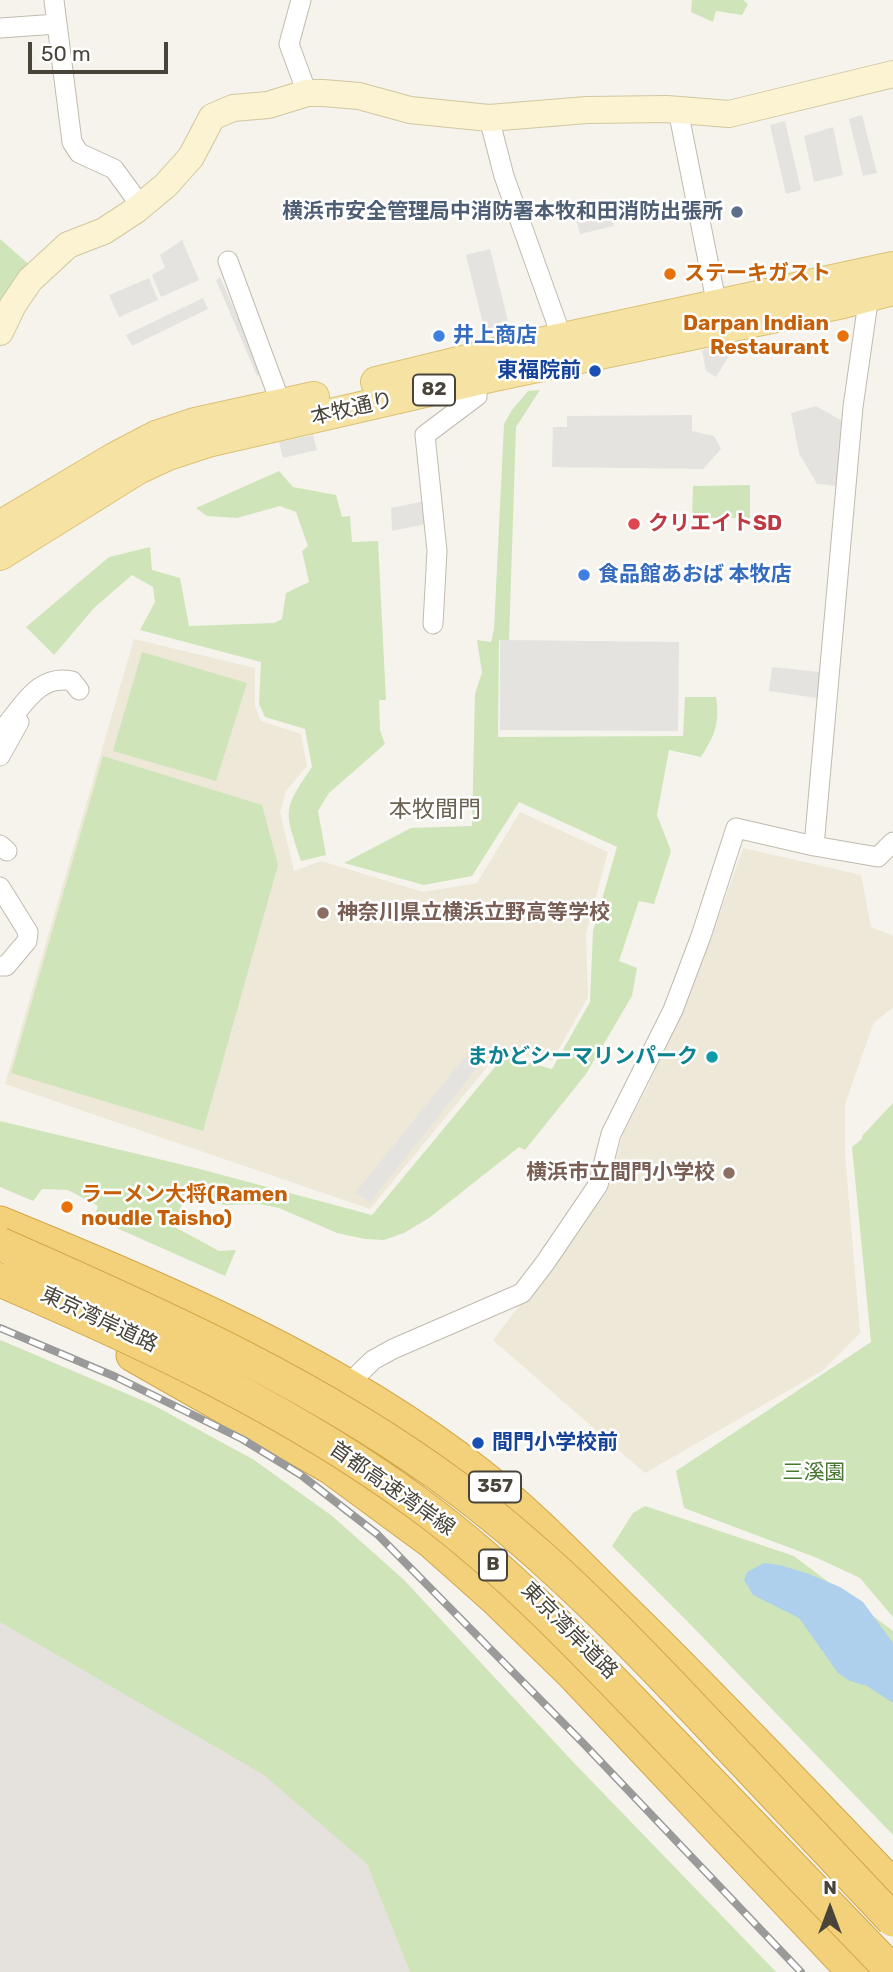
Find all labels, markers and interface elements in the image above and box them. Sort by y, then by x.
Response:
scale bar [32,28,172,72]
text: 50 m [41,41,91,66]
place label: 横浜市安全管理局中消防署本牧和田消防出張所 [282,199,723,225]
marker: 横浜市安全管理局中消防署本牧和田消防出張所 [729,204,745,220]
place label: ステーキガスト [684,261,831,287]
marker: ステーキガスト [662,266,678,282]
place label: Darpan Indian Restaurant [683,311,829,361]
place label: 井上商店 [453,323,537,349]
marker: 井上商店 [431,328,447,344]
marker: Darpan Indian Restaurant [835,328,851,344]
place label: 東福院前 [497,358,581,384]
marker: 東福院前 [587,363,603,379]
road number: 82 [413,374,455,406]
street label: 本牧通り [308,387,396,431]
place label: クリエイトSD [648,511,782,537]
marker: クリエイトSD [626,516,642,532]
place label: 食品館あおば 本牧店 [598,562,791,588]
marker: 食品館あおば 本牧店 [576,567,592,583]
district label: 本牧間門 [389,796,481,824]
place label: 神奈川県立横浜立野高等学校 [337,900,610,926]
marker: 神奈川県立横浜立野高等学校 [315,905,331,921]
place label: まかどシーマリンパーク [467,1044,698,1070]
marker: まかどシーマリンパーク [704,1049,720,1065]
place label: 横浜市立間門小学校 [526,1160,715,1186]
marker: 横浜市立間門小学校 [721,1165,737,1181]
place label: ラーメン大将(Ramen noudle Taisho) [81,1182,288,1232]
marker: ラーメン大将(Ramen noudle Taisho) [59,1199,75,1215]
street label: 東京湾岸道路 [37,1282,161,1358]
place label: 間門小学校前 [492,1430,618,1456]
marker: 間門小学校前 [470,1435,486,1451]
street label: 首都高速湾岸線 [325,1437,459,1541]
park label: 三溪園 [783,1460,845,1486]
road number: 357 [469,1471,521,1502]
road number: B [479,1550,507,1581]
street label: 東京湾岸道路 [516,1578,622,1684]
north arrow [795,1874,865,1944]
text: N [823,1876,837,1899]

